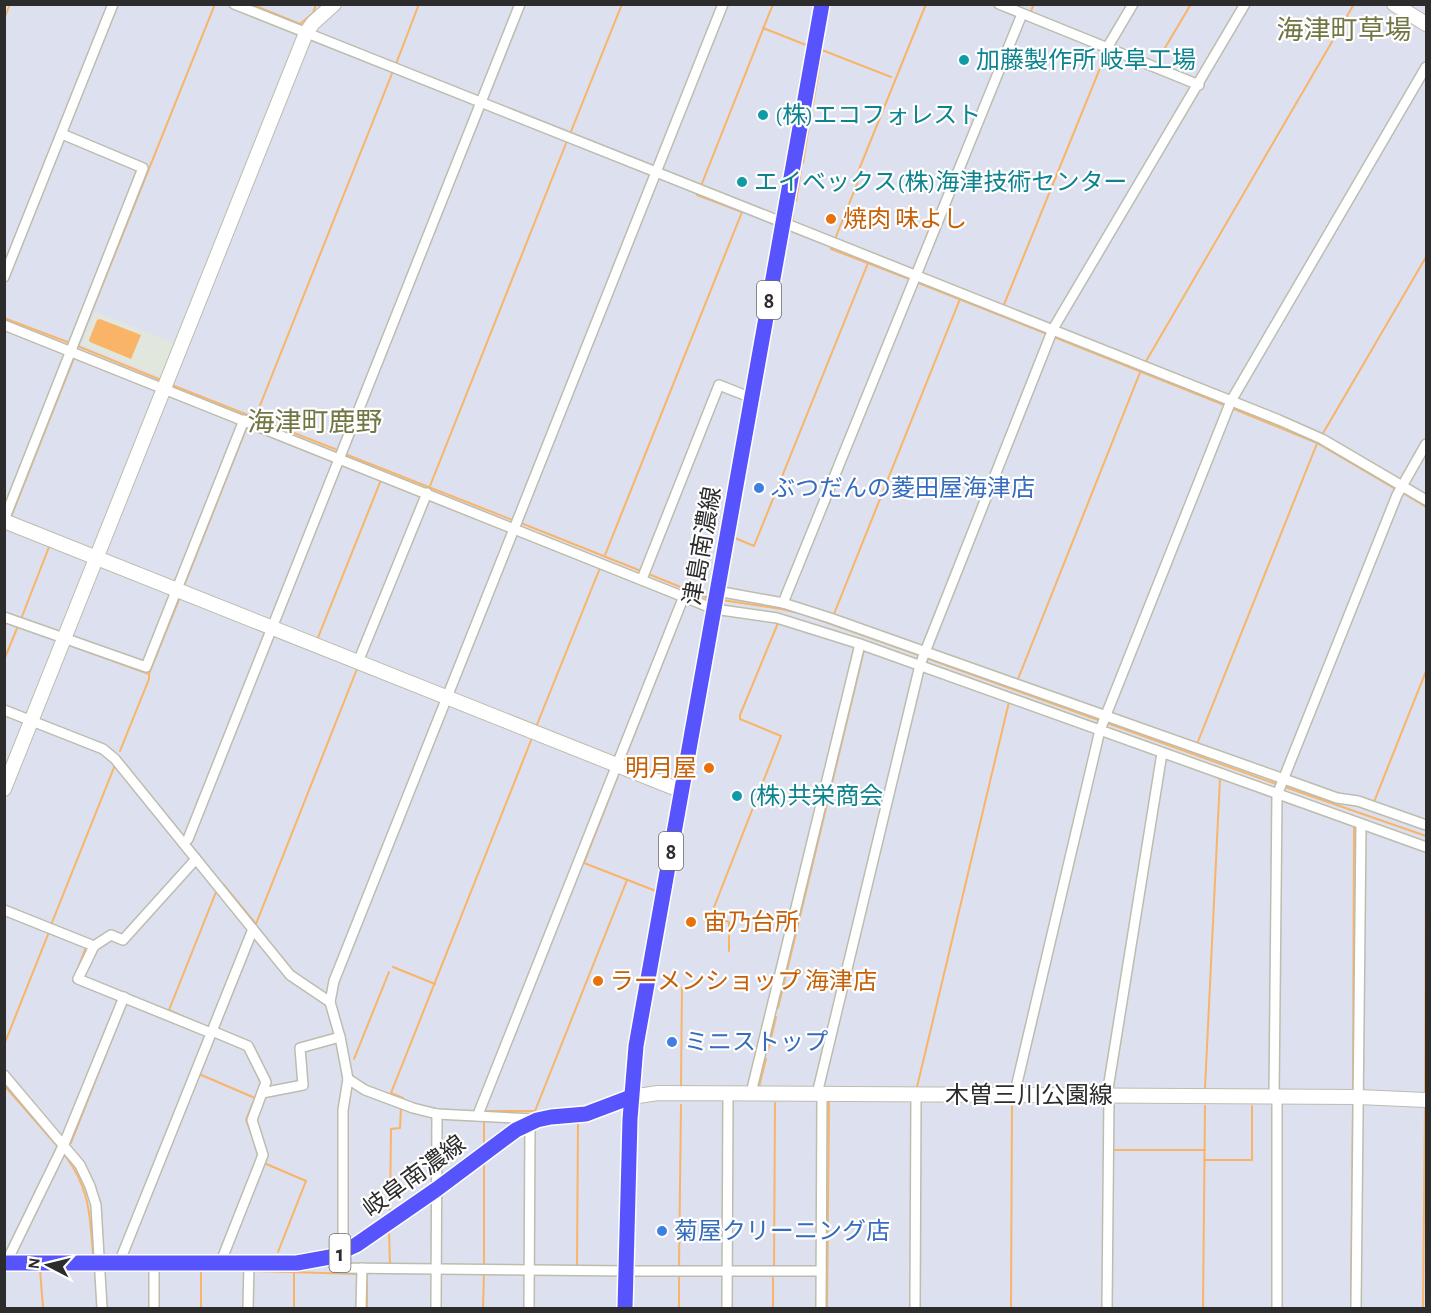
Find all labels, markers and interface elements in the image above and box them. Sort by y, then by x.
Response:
district label: 海津町草場 [1277,16,1412,44]
place label: 加藤製作所 岐阜工場 [976,47,1196,73]
marker: 加藤製作所 岐阜工場 [957,53,971,67]
place label: (株)エコフォレスト [775,102,981,128]
marker: (株)エコフォレスト [756,108,770,122]
place label: エイベックス(株)海津技術センター [754,169,1128,195]
marker: エイベックス(株)海津技術センター [735,175,749,189]
place label: 焼肉 味よし [843,206,967,232]
marker: 焼肉 味よし [824,212,838,226]
road number: 8 [757,281,781,319]
district label: 海津町鹿野 [248,408,383,436]
place label: ぶつだんの菱田屋海津店 [771,475,1035,501]
marker: ぶつだんの菱田屋海津店 [752,481,766,495]
street label: 津島南濃線 [679,485,725,607]
place label: 明月屋 [625,756,697,781]
marker: 明月屋 [702,761,716,775]
place label: (株)共栄商会 [749,783,883,809]
marker: (株)共栄商会 [730,789,744,803]
road number: 8 [659,832,683,870]
place label: 宙乃台所 [703,909,799,935]
marker: 宙乃台所 [684,915,698,929]
place label: ラーメンショップ 海津店 [610,968,877,994]
marker: ラーメンショップ 海津店 [591,974,605,988]
place label: ミニストップ [684,1030,828,1055]
marker: ミニストップ [665,1035,679,1049]
street label: 木曽三川公園線 [945,1082,1113,1108]
street label: 岐阜南濃線 [358,1130,470,1222]
place label: 菊屋クリーニング店 [674,1218,890,1244]
marker: 菊屋クリーニング店 [655,1224,669,1238]
road number: 1 [330,1234,350,1272]
north arrow [18,1235,78,1295]
text: N [25,1257,43,1270]

